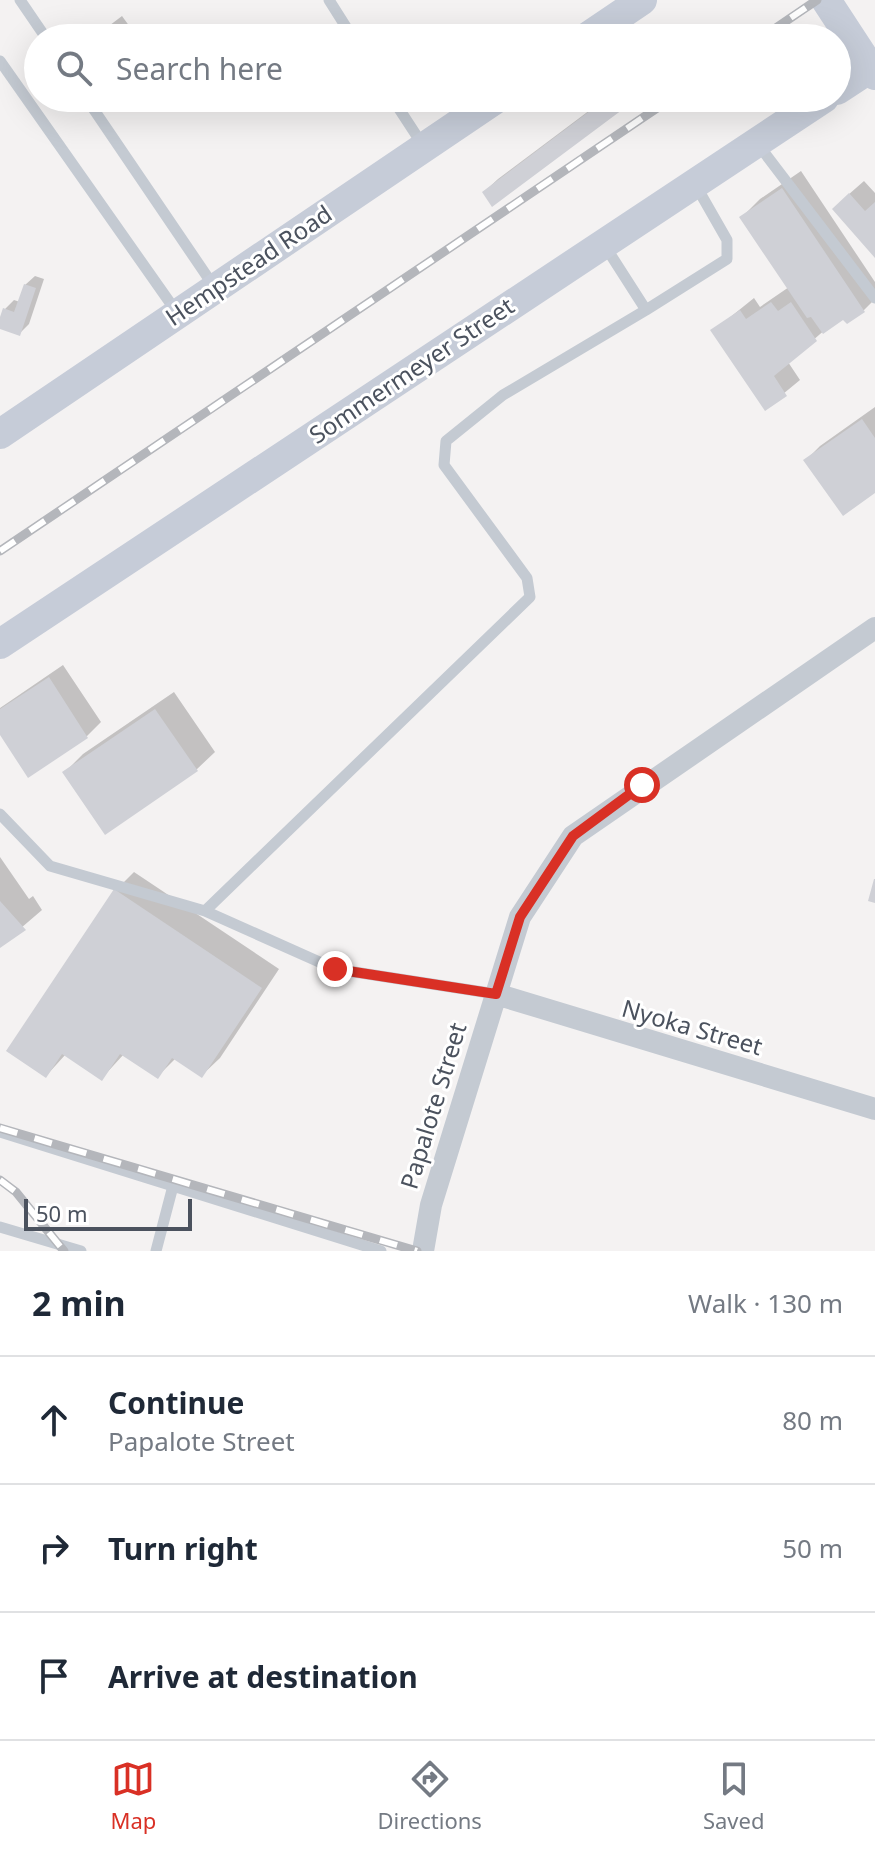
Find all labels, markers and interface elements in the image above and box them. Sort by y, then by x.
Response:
search box [24,24,851,112]
icon: search [52,46,96,90]
text: Search here [116,48,283,89]
street label: Hempstead Road [158,197,338,333]
street label: Sommermeyer Street [302,289,520,451]
route start [624,767,660,803]
route end [317,951,353,987]
street label: Nyoka Street [618,991,767,1062]
street label: Papalote Street [392,1018,474,1193]
scale bar [24,1195,192,1231]
text: 50 m [36,1198,87,1228]
text: 2 min [32,1280,126,1326]
text: Walk · 130 m [688,1285,843,1321]
text: Continue [108,1382,244,1423]
icon: ahead [32,1398,76,1442]
text: 80 m [782,1402,843,1438]
text: Papalote Street [108,1423,295,1459]
icon: right [32,1526,76,1570]
text: Turn right [108,1528,258,1569]
text: 50 m [782,1530,843,1566]
icon: arrive [32,1654,76,1698]
text: Arrive at destination [108,1656,418,1697]
tab: Map [111,1757,156,1835]
tab: Directions [377,1757,482,1835]
tab: Saved [703,1757,764,1835]

